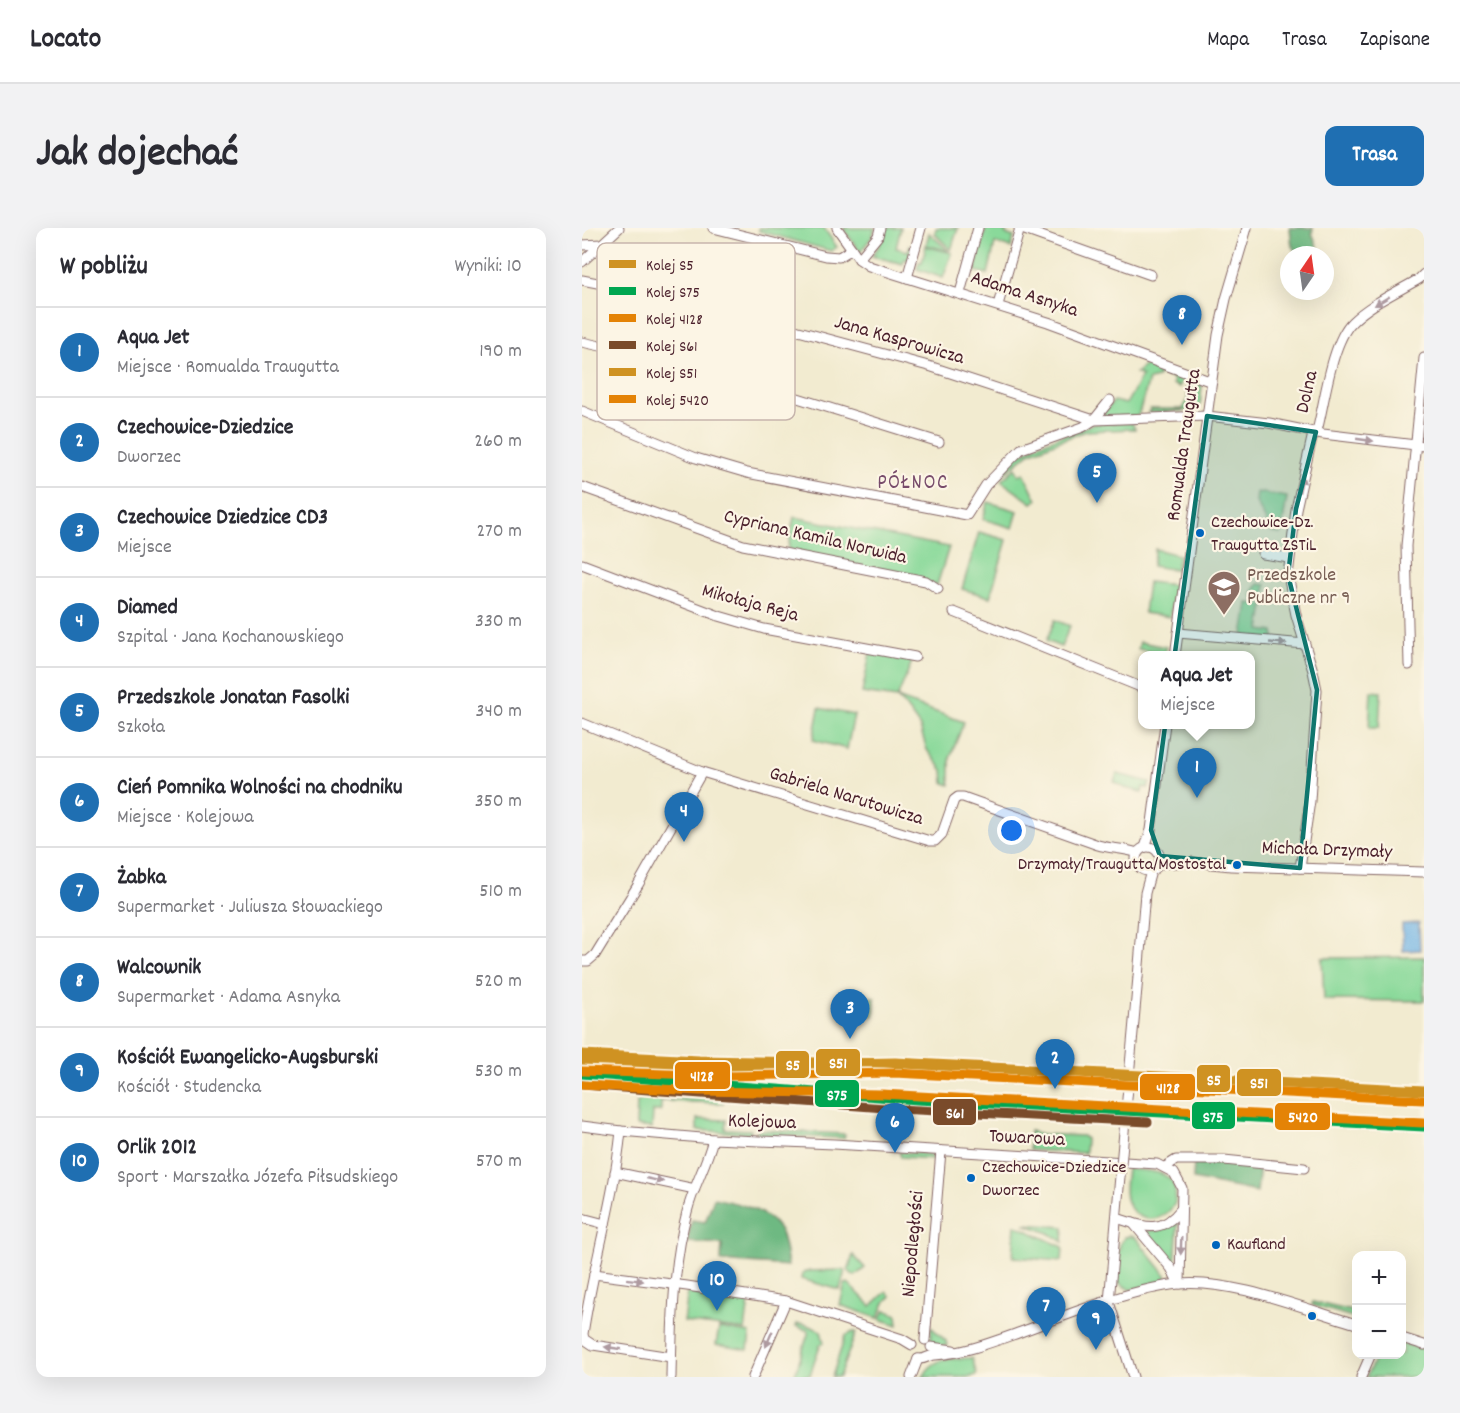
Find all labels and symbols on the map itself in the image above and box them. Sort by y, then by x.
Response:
legend [597,243,795,420]
north arrow [1280,246,1334,300]
text: Kolej S5 [646,255,694,278]
street label: Adama Asnyka [967,264,1082,326]
text: Kolej S75 [646,282,700,305]
one-way arrow [1374,295,1390,306]
pin: 8 [1162,296,1202,345]
text: Kolej 4128 [646,309,703,332]
street label: Jana Kasprowicza [831,309,968,373]
text: Kolej S61 [646,336,698,359]
text: Kolej S51 [646,363,697,386]
street label: Romualda Traugutta [1160,366,1210,523]
street label: Dolna [1290,367,1327,416]
text: Kolej 5420 [646,390,709,413]
one-way arrow [1356,435,1375,444]
pin: 5 [1078,454,1116,503]
district label: PÓŁNOC [877,469,949,499]
one-way arrow [1297,475,1307,493]
street label: Cypriana Kamila Norwida [721,503,910,573]
place label: Czechowice-Dz. Traugutta ZSTiL [1211,511,1317,559]
marker: Czechowice-Dz. Traugutta ZSTiL [1194,527,1206,539]
place label: Przedszkole Publiczne nr 9 [1247,562,1350,613]
school or university icon: Przedszkole Publiczne nr 9 [1206,569,1242,616]
street label: Mikołaja Reja [698,578,802,631]
one-way arrow [1268,638,1287,648]
pin: 1 [1178,748,1216,798]
street label: Gabriela Narutowicza [765,760,927,834]
pin: 4 [664,792,704,842]
your location [997,816,1026,845]
street label: Michała Drzymały [1261,835,1394,867]
place label: Drzymały/Traugutta/Mostostal [1018,853,1227,878]
marker: Drzymały/Traugutta/Mostostal [1231,859,1243,871]
pin: 3 [830,990,870,1039]
pin: 2 [1036,1040,1074,1089]
line badge: S51 [815,1048,861,1077]
line badge: S5 [775,1050,810,1079]
text: S51 [829,1053,847,1076]
text: S5 [786,1055,800,1078]
line badge: 4128 [674,1061,731,1090]
line badge: S5 [1196,1064,1231,1093]
text: 4128 [690,1066,714,1089]
line badge: S51 [1236,1068,1282,1097]
text: S5 [1207,1070,1221,1093]
line badge: 4128 [1139,1073,1196,1101]
text: S51 [1250,1073,1268,1096]
text: 4128 [1156,1078,1180,1101]
line badge: S75 [814,1079,860,1108]
text: S75 [827,1085,847,1108]
line badge: S61 [932,1098,977,1126]
line badge: S75 [1191,1101,1236,1130]
line badge: 5420 [1274,1102,1331,1131]
text: S61 [946,1103,964,1126]
pin: 6 [876,1104,914,1153]
text: S75 [1203,1107,1223,1130]
text: 5420 [1288,1107,1318,1130]
street label: Kolejowa [727,1108,797,1138]
street label: Towarowa [988,1123,1066,1155]
place label: Czechowice-Dziedzice Dworzec [982,1156,1126,1204]
marker: Czechowice-Dziedzice Dworzec [965,1172,977,1184]
one-way arrow [645,1176,664,1185]
street label: Niepodległości [895,1189,933,1298]
place label: Kaufland [1227,1233,1286,1258]
one-way arrow [1176,1237,1185,1256]
marker: Kaufland [1210,1239,1222,1251]
pin: 10 [698,1262,736,1311]
one-way arrow [626,1275,645,1285]
pin: 7 [1026,1288,1066,1337]
pin: 9 [1076,1300,1116,1350]
unlabelled marker [1306,1310,1318,1322]
one-way arrow [764,1330,773,1348]
one-way arrow [604,1343,623,1353]

